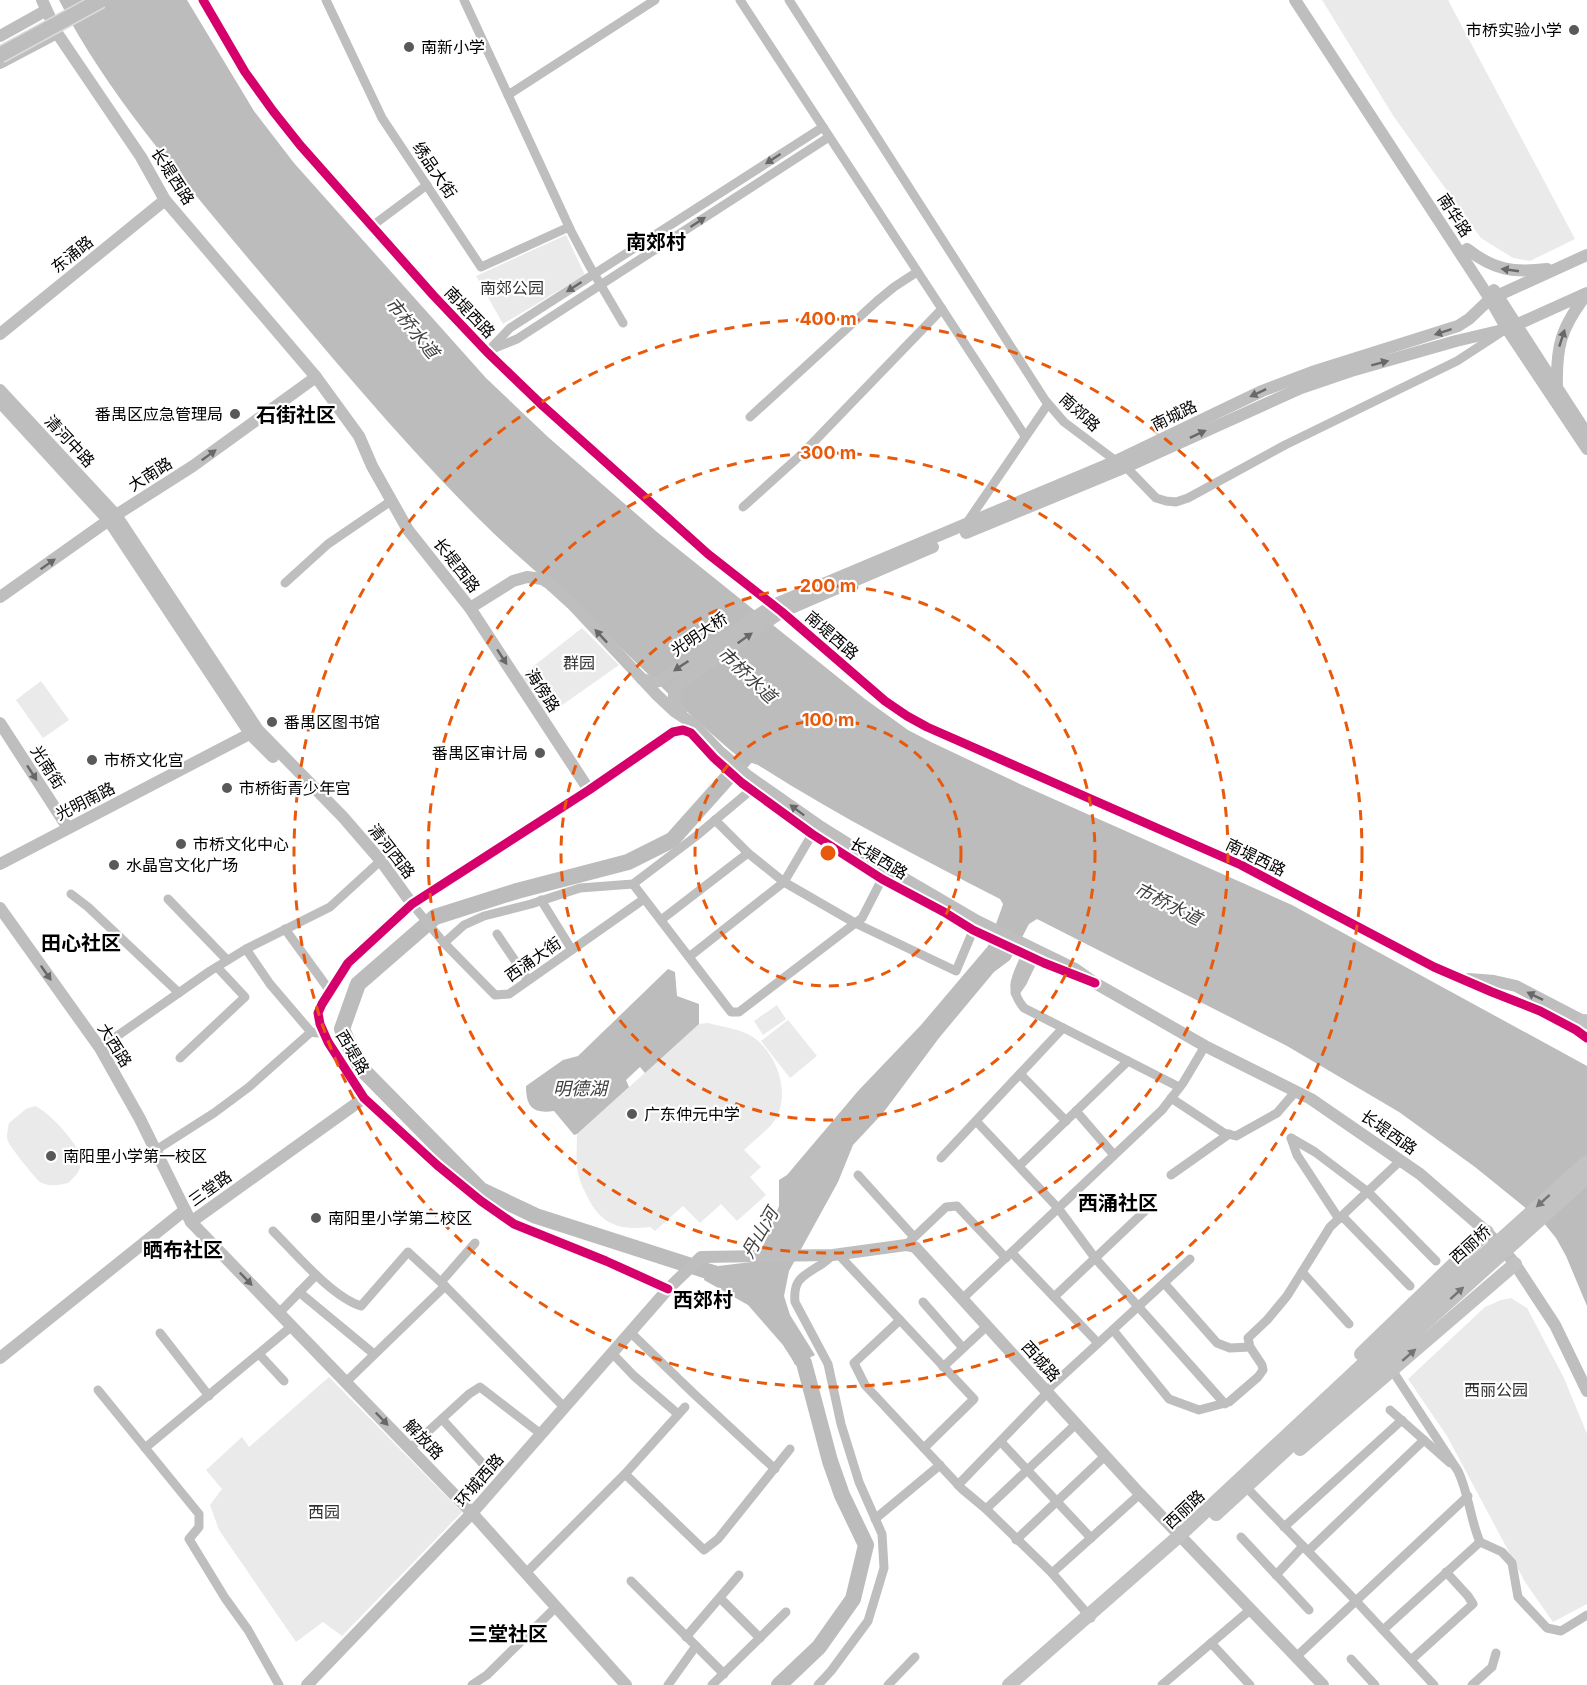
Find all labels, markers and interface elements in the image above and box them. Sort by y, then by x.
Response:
place label: 市桥实验小学 [1466,20,1562,40]
marker: 市桥实验小学 [1567,23,1581,37]
place label: 南新小学 [421,37,485,57]
marker: 南新小学 [402,40,416,54]
street label: 绣品大街 [409,138,461,202]
street label: 长堤西路 [147,144,199,208]
one-way arrow [765,153,782,164]
street label: 南华路 [1434,189,1476,241]
one-way arrow [690,217,706,228]
district label: 南郊村 [626,230,686,254]
street label: 东涌路 [47,231,97,277]
one-way arrow [1501,265,1520,274]
park label: 南郊公园 [480,278,544,298]
one-way arrow [566,281,582,292]
street label: 南堤西路 [441,282,499,342]
water label: 市桥水道 [382,293,445,365]
text: 400 m [799,308,857,329]
one-way arrow [1434,327,1452,337]
one-way arrow [1558,329,1567,347]
one-way arrow [1371,358,1389,368]
one-way arrow [1248,388,1266,398]
street label: 南郊路 [1055,389,1105,435]
street label: 南城路 [1148,395,1200,435]
district label: 石街社区 [256,403,336,427]
place label: 番禺区应急管理局 [95,404,223,424]
marker: 番禺区应急管理局 [228,407,242,421]
street label: 清河中路 [41,411,99,471]
one-way arrow [1190,429,1207,438]
text: 300 m [800,442,856,463]
one-way arrow [202,449,217,461]
street label: 大南路 [124,453,176,495]
street label: 长堤西路 [429,534,485,596]
one-way arrow [39,558,55,570]
text: 200 m [800,575,856,596]
street label: 南堤西路 [801,606,863,664]
street label: 光明大桥 [667,608,731,660]
one-way arrow [594,628,608,643]
one-way arrow [737,633,753,644]
water label: 市桥水道 [714,642,783,709]
one-way arrow [496,648,508,664]
park label: 群园 [563,653,595,673]
one-way arrow [674,660,690,672]
street label: 海傍路 [522,664,564,716]
text: 100 m [802,709,854,730]
place label: 番禺区图书馆 [284,712,380,732]
marker: 番禺区图书馆 [265,715,279,729]
street label: 光南街 [27,741,69,793]
place label: 番禺区审计局 [432,743,528,763]
marker: 番禺区审计局 [533,746,547,760]
place label: 市桥文化宫 [104,750,184,770]
marker: 市桥文化宫 [85,753,99,767]
one-way arrow [26,764,37,781]
street label: 光明南路 [52,778,118,824]
place label: 市桥街青少年宫 [239,778,351,798]
marker: 市桥街青少年宫 [220,781,234,795]
one-way arrow [789,804,804,816]
street label: 清河西路 [364,820,420,882]
street label: 长堤西路 [846,833,912,883]
place label: 市桥文化中心 [193,834,289,854]
street label: 南堤西路 [1223,834,1289,880]
marker: 市桥文化中心 [174,837,188,851]
centre of rings [818,843,838,863]
place label: 水晶宫文化广场 [126,855,238,875]
marker: 水晶宫文化广场 [107,858,121,872]
water label: 市桥水道 [1131,878,1208,931]
district label: 田心社区 [41,931,121,955]
street label: 西涌大街 [501,932,565,986]
one-way arrow [40,965,52,980]
one-way arrow [1527,991,1544,1000]
street label: 大西路 [94,1019,136,1071]
street label: 西堤路 [332,1026,374,1078]
water label: 明德湖 [553,1078,610,1099]
place label: 广东仲元中学 [644,1104,740,1124]
street label: 长堤西路 [1357,1105,1421,1159]
marker: 广东仲元中学 [625,1107,639,1121]
place label: 南阳里小学第一校区 [63,1146,207,1166]
marker: 南阳里小学第一校区 [44,1149,58,1163]
street label: 三堂路 [185,1166,235,1210]
district label: 西涌社区 [1078,1191,1158,1215]
one-way arrow [1536,1194,1551,1208]
water label: 丹山河 [737,1202,784,1261]
place label: 南阳里小学第二校区 [328,1208,472,1228]
marker: 南阳里小学第二校区 [309,1211,323,1225]
street label: 西丽桥 [1445,1221,1495,1267]
district label: 晒布社区 [143,1238,223,1262]
one-way arrow [239,1272,253,1286]
one-way arrow [1449,1287,1464,1300]
district label: 西郊村 [673,1288,733,1312]
street label: 西城路 [1018,1336,1064,1386]
one-way arrow [1401,1349,1416,1362]
park label: 西丽公园 [1464,1380,1528,1400]
one-way arrow [375,1412,389,1427]
street label: 解放路 [400,1415,448,1463]
street label: 环城西路 [450,1449,508,1511]
street label: 西丽路 [1160,1485,1208,1533]
park label: 西园 [308,1502,340,1522]
district label: 三堂社区 [468,1622,548,1646]

